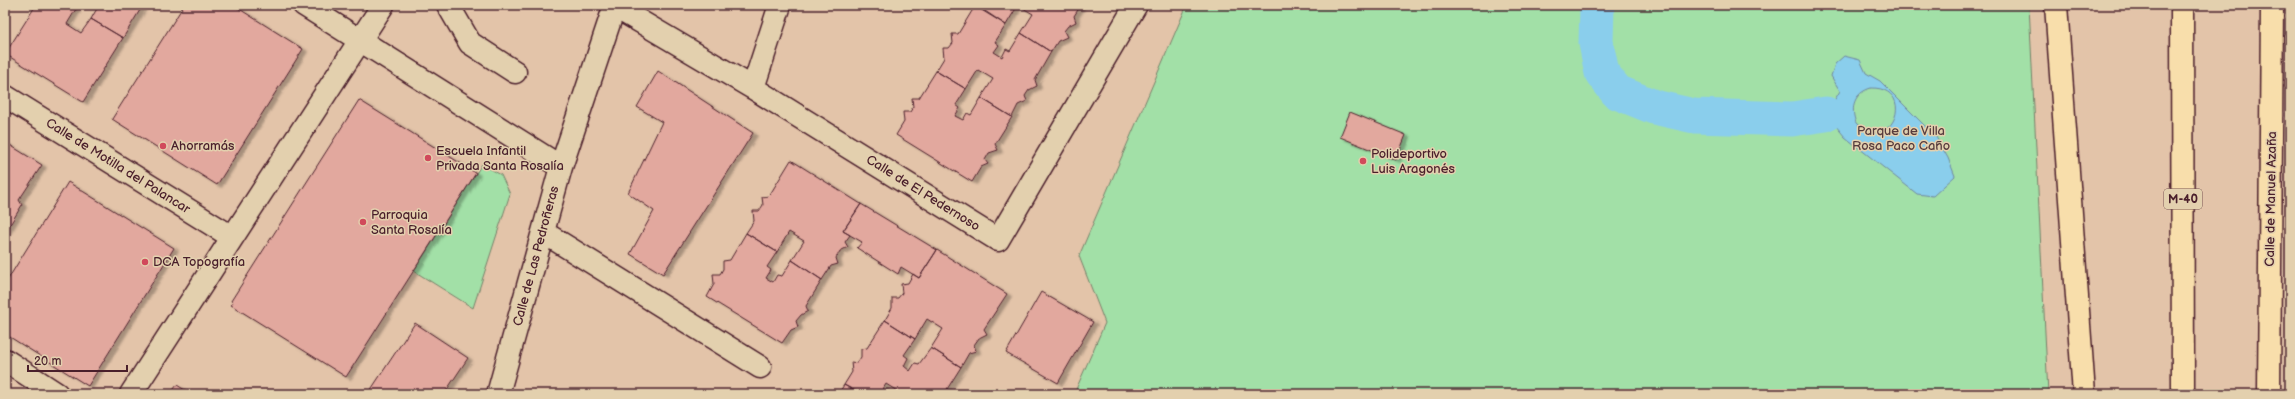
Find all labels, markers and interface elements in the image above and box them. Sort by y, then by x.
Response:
street label: Calle de Motilla del Palancar [43,115,193,217]
park label: Parque de Villa Rosa Paco Caño [1852,123,1950,154]
street label: Calle de Manuel Azaña [2262,131,2280,267]
place label: Ahorramás [171,138,235,154]
marker: Ahorramás [158,141,168,151]
place label: Escuela Infantil Privada Santa Rosalía [436,143,564,174]
place label: Polideportivo Luis Aragonés [1371,146,1456,177]
street label: Calle de El Pedernoso [863,152,983,234]
marker: Escuela Infantil Privada Santa Rosalía [423,153,433,163]
marker: Polideportivo Luis Aragonés [1358,156,1368,166]
street label: Calle de Las Pedroñeras [510,184,563,328]
road number: M-40 [2164,189,2202,209]
place label: Parroquia Santa Rosalía [371,207,452,238]
marker: Parroquia Santa Rosalía [358,217,368,227]
place label: DCA Topografía [153,254,245,270]
marker: DCA Topografía [140,257,150,267]
scale bar [28,347,127,373]
text: 20 m [34,354,61,369]

